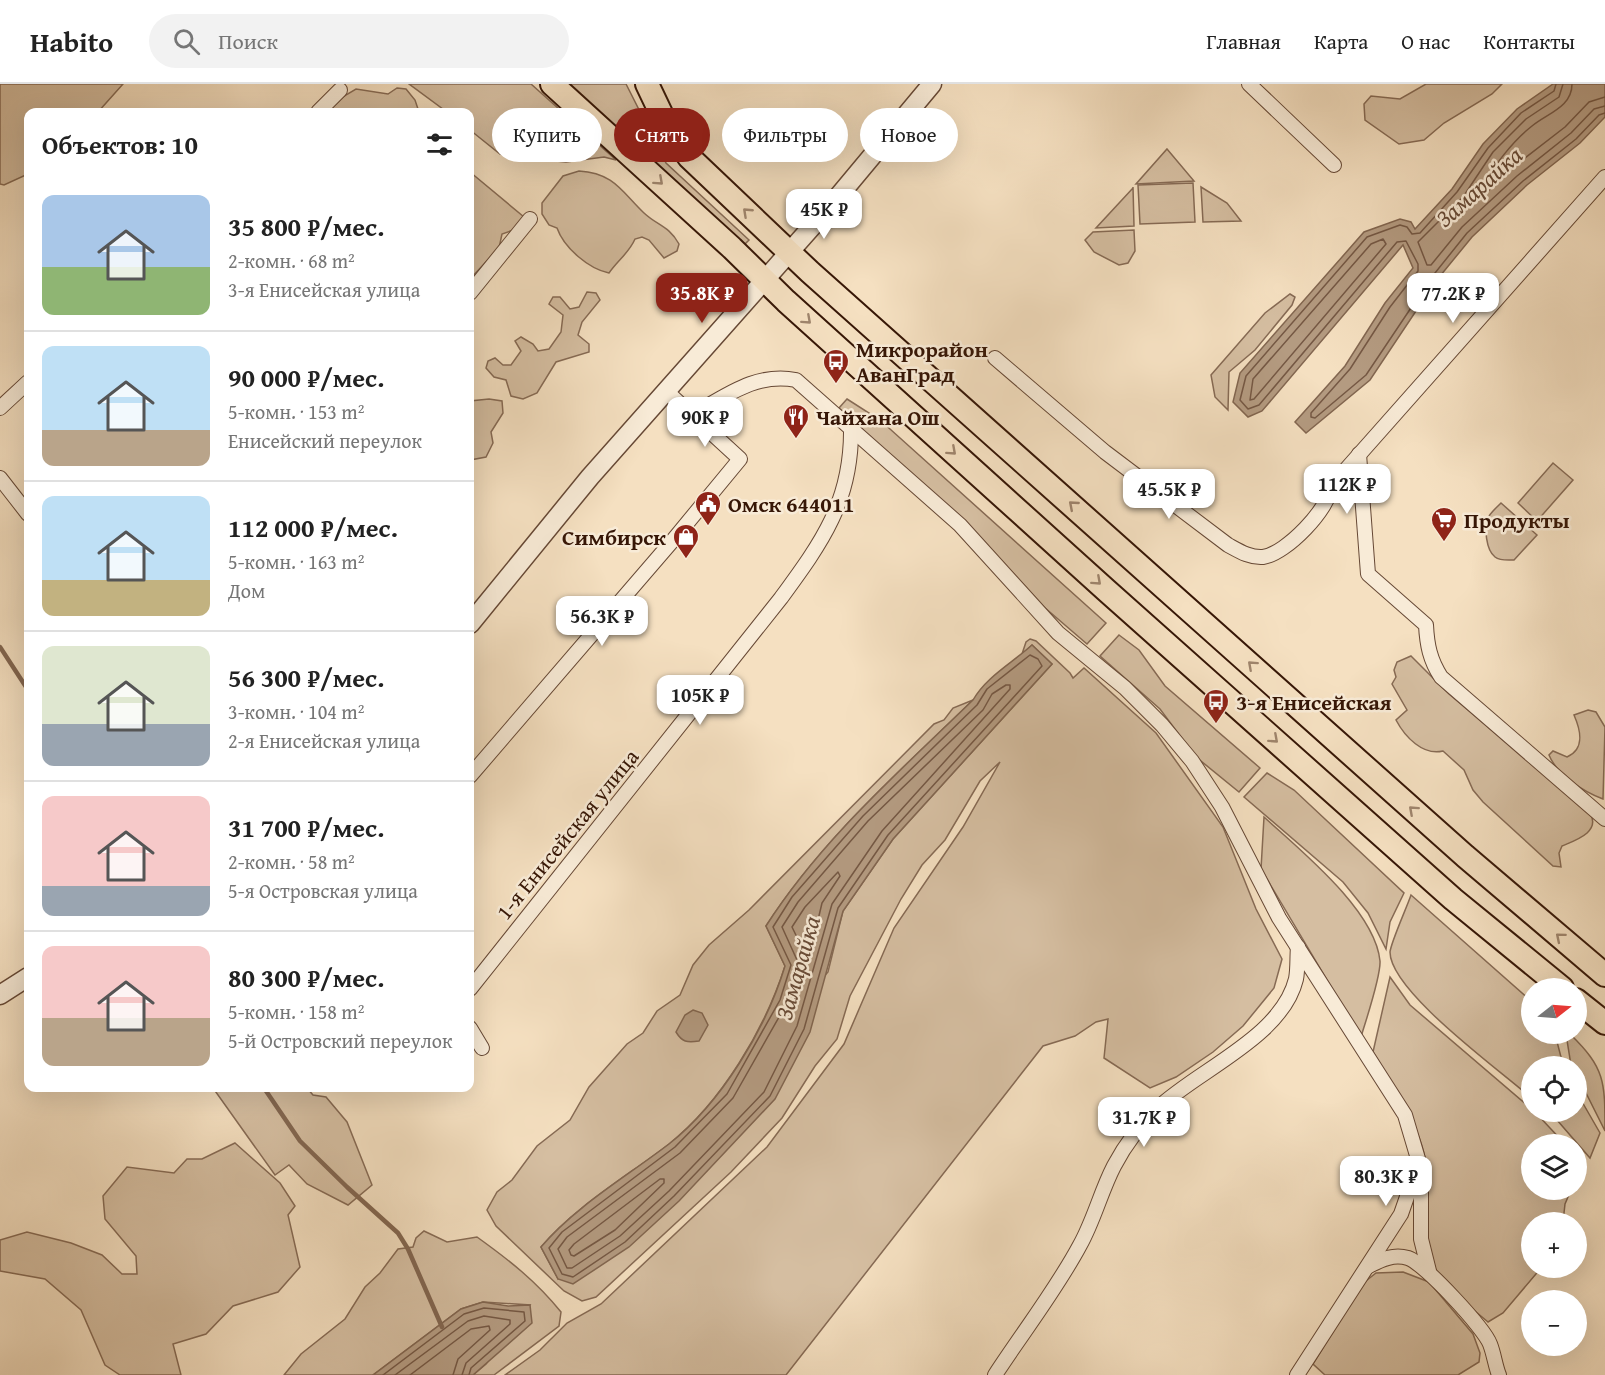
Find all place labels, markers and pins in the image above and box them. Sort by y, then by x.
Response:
pin: 45K ₽ [782,189,866,240]
pin: 35.8K ₽ [647,273,757,324]
pin: 77.2K ₽ [1398,273,1508,324]
place label: Микрорайон АванГрад [856,333,988,390]
bus stop icon: Микрорайон АванГрад [821,347,851,385]
pin: 90K ₽ [663,397,747,448]
place label: Чайхана Ош [816,401,939,433]
restaurant icon: Чайхана Ош [781,402,811,440]
pin: 112K ₽ [1298,464,1396,515]
pin: 45.5K ₽ [1114,469,1224,520]
place label: Омск 644011 [728,488,854,520]
public building icon: Омск 644011 [693,489,723,527]
place label: Продукты [1464,504,1570,536]
supermarket icon: Продукты [1429,505,1459,543]
place label: Симбирск [562,521,666,553]
shop icon: Симбирск [671,522,701,560]
pin: 56.3K ₽ [547,596,657,647]
pin: 105K ₽ [651,675,749,726]
place label: 3-я Енисейская [1236,686,1392,718]
bus stop icon: 3-я Енисейская [1201,687,1231,725]
pin: 31.7K ₽ [1089,1097,1199,1148]
pin: 80.3K ₽ [1331,1156,1441,1207]

